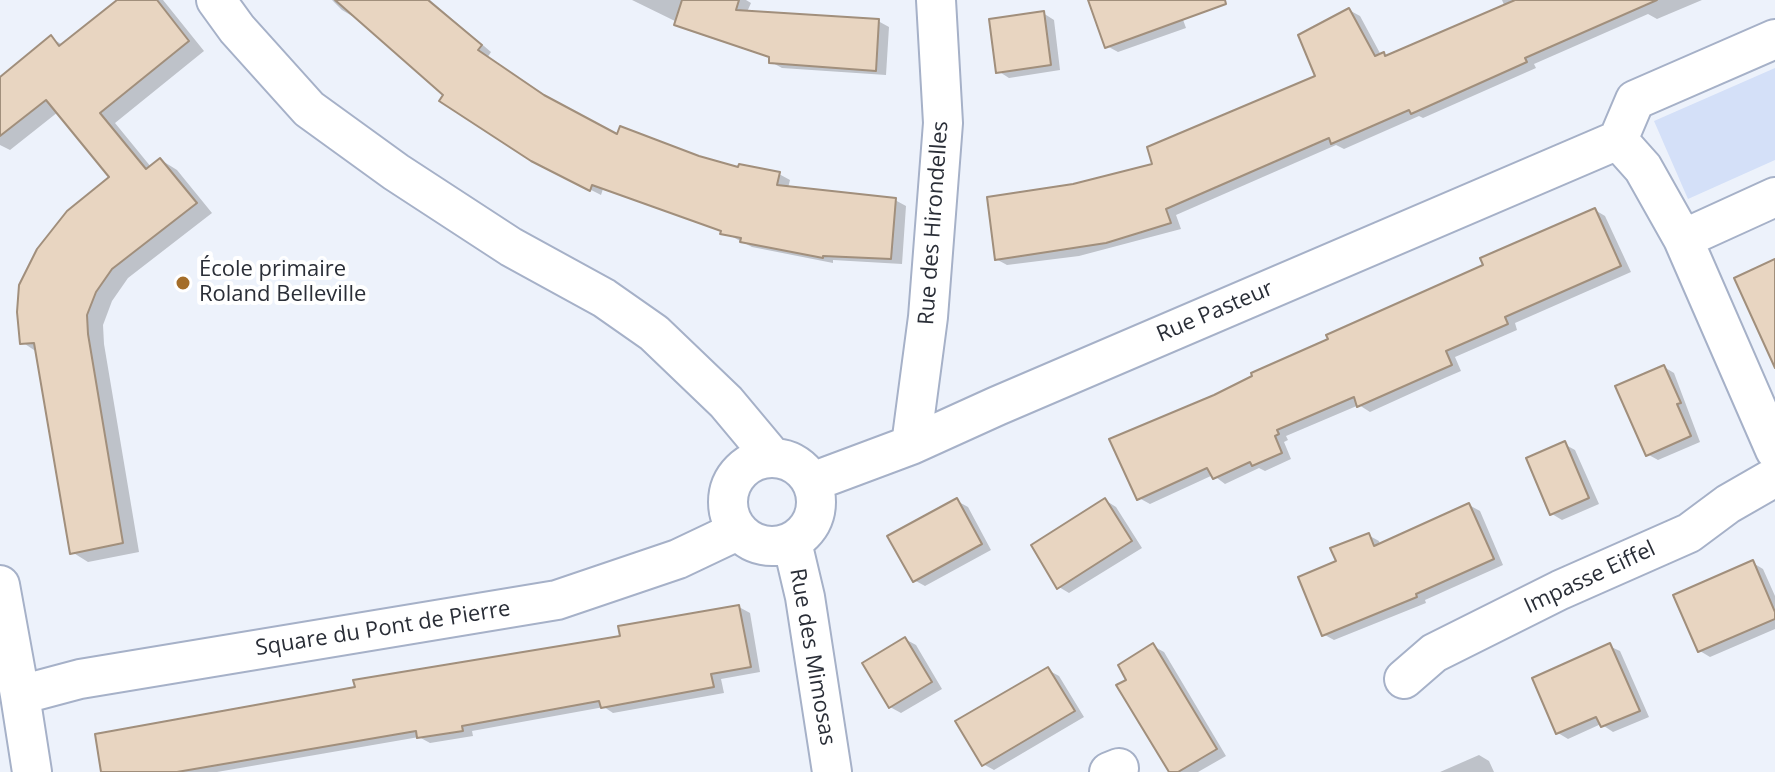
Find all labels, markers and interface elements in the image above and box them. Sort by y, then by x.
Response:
street label: Rue des Hirondelles [914,120,954,326]
place label: École primaire Roland Belleville [199,257,366,308]
marker: École primaire Roland Belleville [174,274,192,292]
street label: Rue Pasteur [1153,276,1277,348]
street label: Impasse Eiffel [1520,536,1660,620]
street label: Rue des Mimosas [783,566,841,748]
street label: Square du Pont de Pierre [254,596,512,662]

